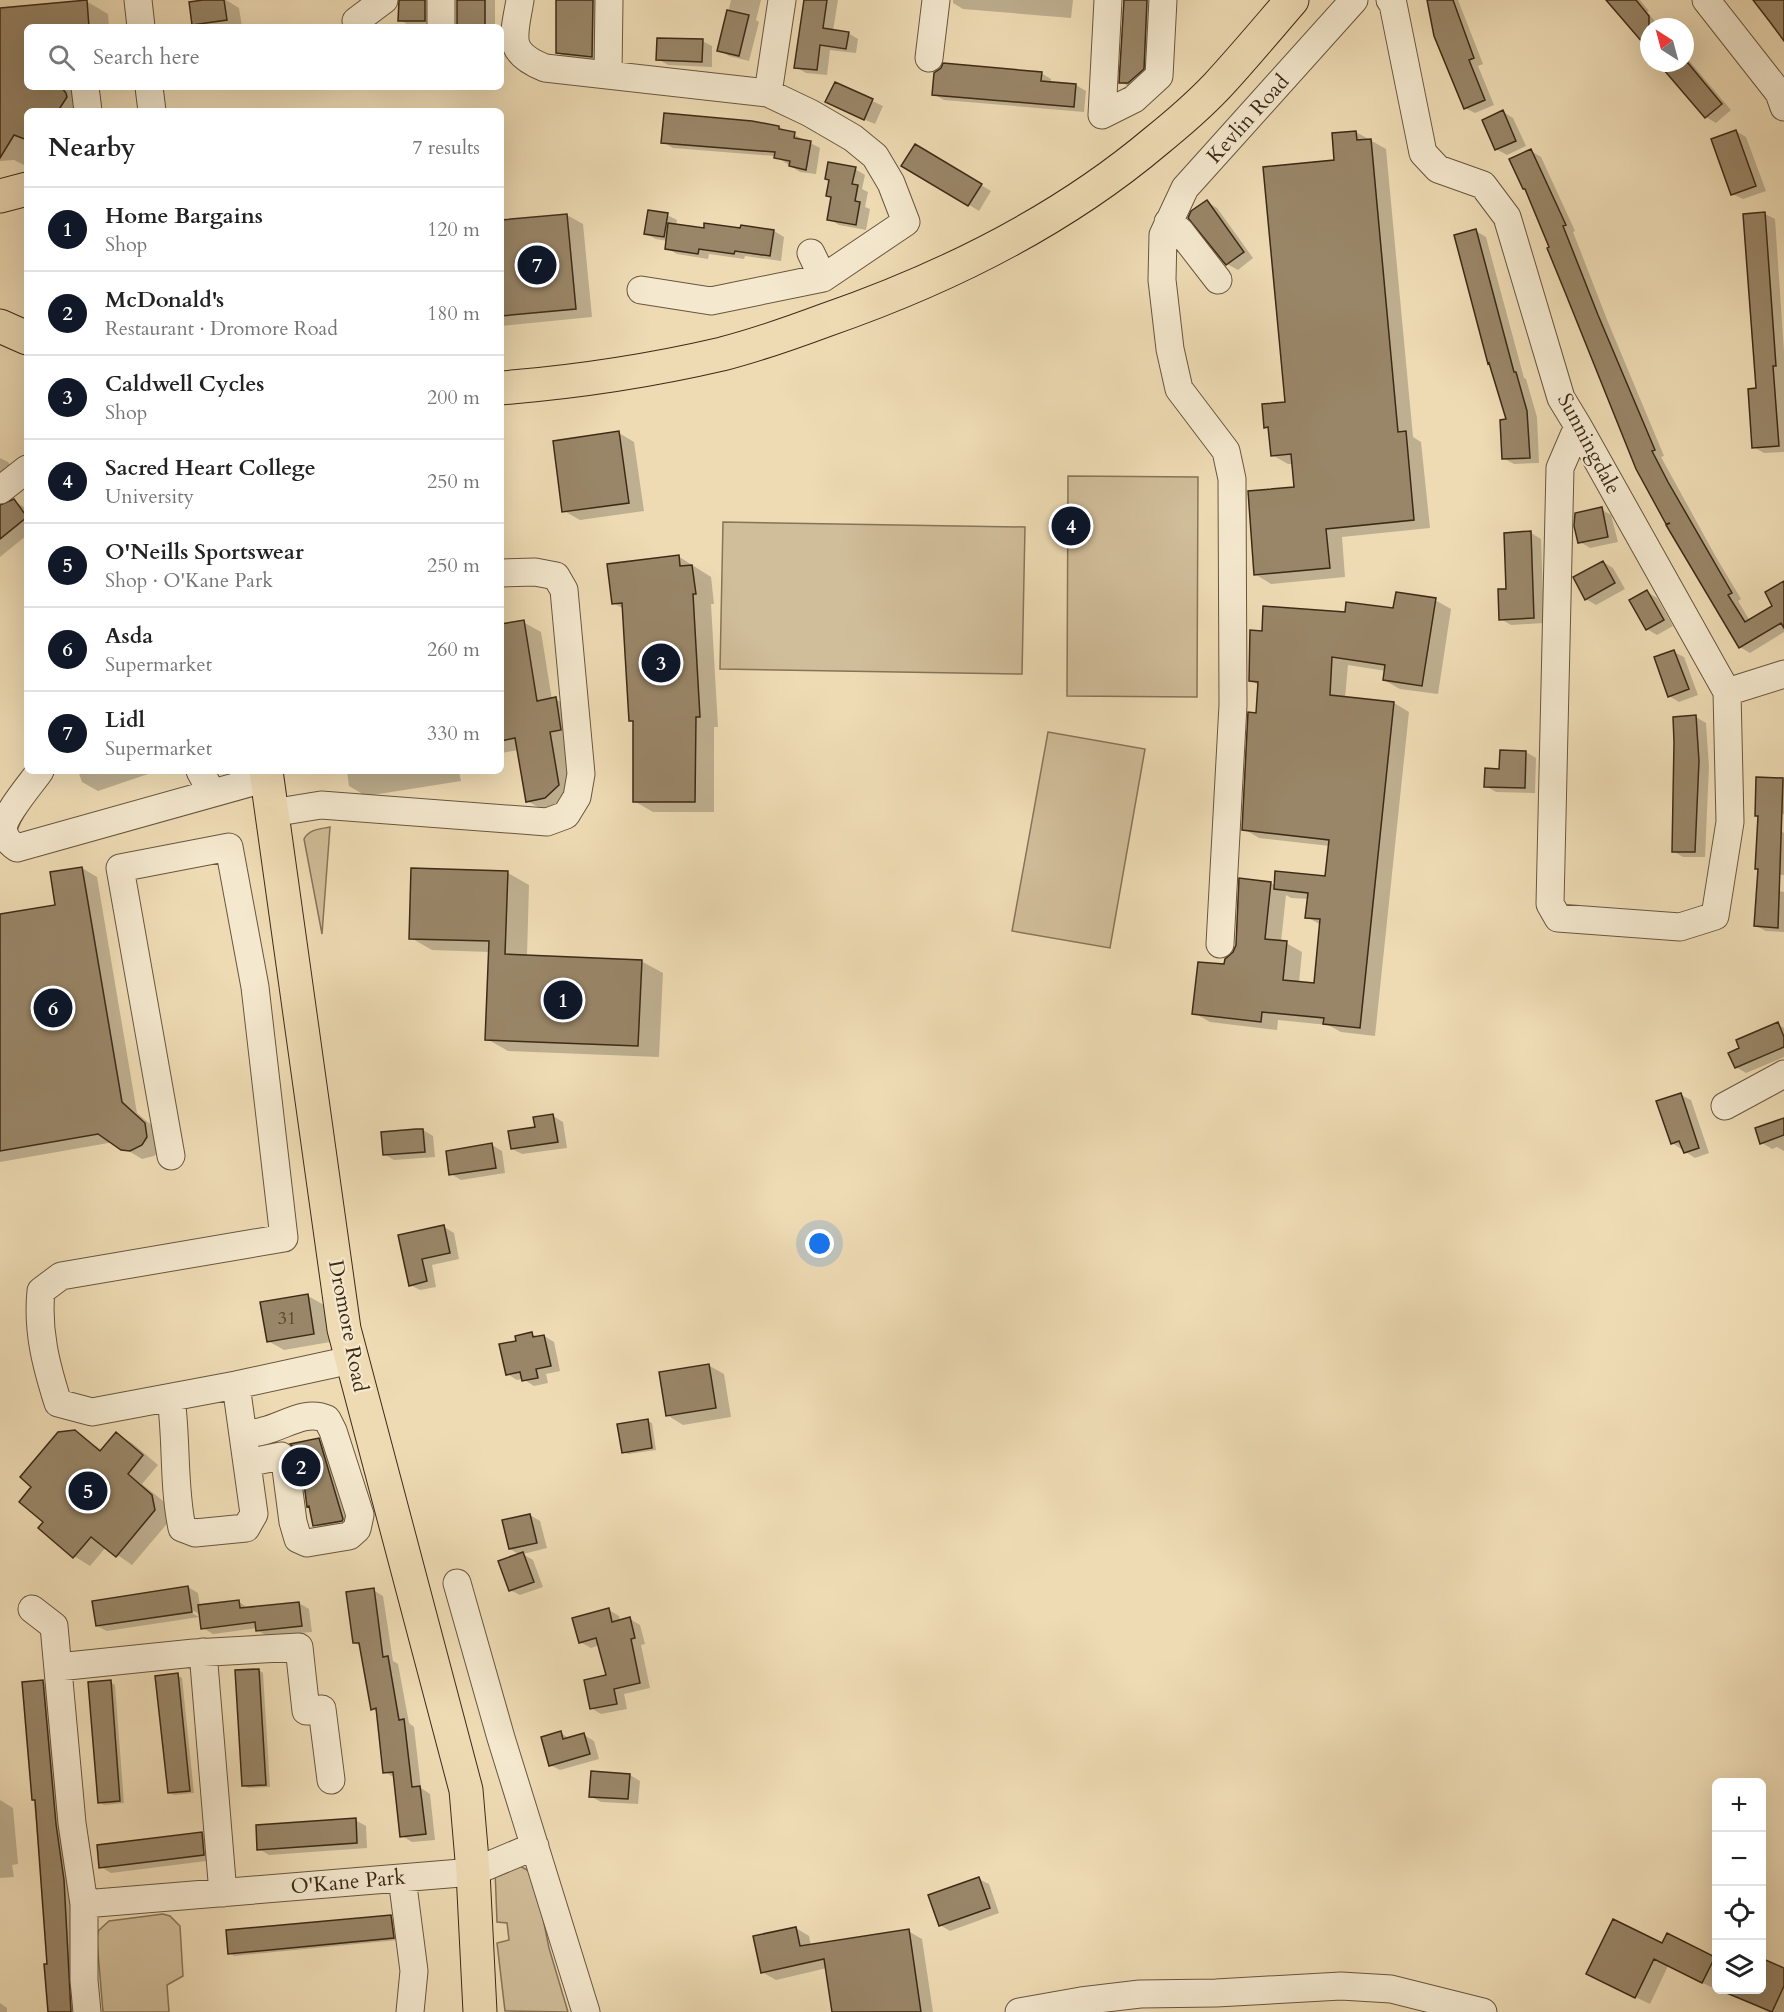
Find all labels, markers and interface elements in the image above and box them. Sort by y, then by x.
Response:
north arrow [1640,18,1694,72]
search box [24,24,504,90]
icon: search [45,41,78,74]
text: Search here [93,42,200,72]
street label: Kevlin Road [1200,68,1296,170]
text: Nearby [48,130,136,165]
text: 7 results [412,134,480,161]
text: Home Bargains [105,201,263,231]
text: 1 [62,216,73,243]
text: 120 m [427,216,480,243]
text: Shop [105,231,147,258]
pin: 7 [518,242,556,288]
text: McDonald's [105,285,224,315]
text: 2 [62,300,73,327]
text: 180 m [427,300,480,327]
text: Restaurant · Dromore Road [105,315,338,342]
text: Caldwell Cycles [105,369,265,399]
text: 3 [62,384,73,411]
text: 200 m [427,384,480,411]
street label: Sunningdale [1550,388,1628,500]
text: Shop [105,399,147,426]
text: Sacred Heart College [105,453,316,483]
text: 4 [62,468,73,495]
text: 250 m [427,468,480,495]
text: University [105,483,194,510]
pin: 4 [1052,504,1090,548]
text: O'Neills Sportswear [105,537,304,567]
text: 5 [62,552,73,579]
text: 250 m [427,552,480,579]
text: Shop · O'Kane Park [105,567,273,594]
text: Asda [105,621,153,651]
text: 6 [62,636,73,663]
text: 260 m [427,636,480,663]
pin: 3 [642,640,680,686]
text: Supermarket [105,651,212,678]
text: Lidl [105,705,145,735]
text: 7 [62,720,73,747]
text: 330 m [427,720,480,747]
text: Supermarket [105,735,212,762]
pin: 1 [544,978,582,1022]
pin: 6 [34,986,72,1030]
your location [805,1229,834,1258]
street label: Dromore Road [321,1257,375,1395]
house number: 31 [278,1306,296,1331]
pin: 2 [282,1444,320,1490]
pin: 5 [68,1468,107,1514]
map controls [1712,1778,1766,1994]
button: + [1712,1778,1766,1832]
button: − [1712,1832,1766,1886]
street label: O'Kane Park [289,1862,407,1901]
button: locate [1712,1886,1766,1940]
button: layers [1712,1940,1766,1994]

